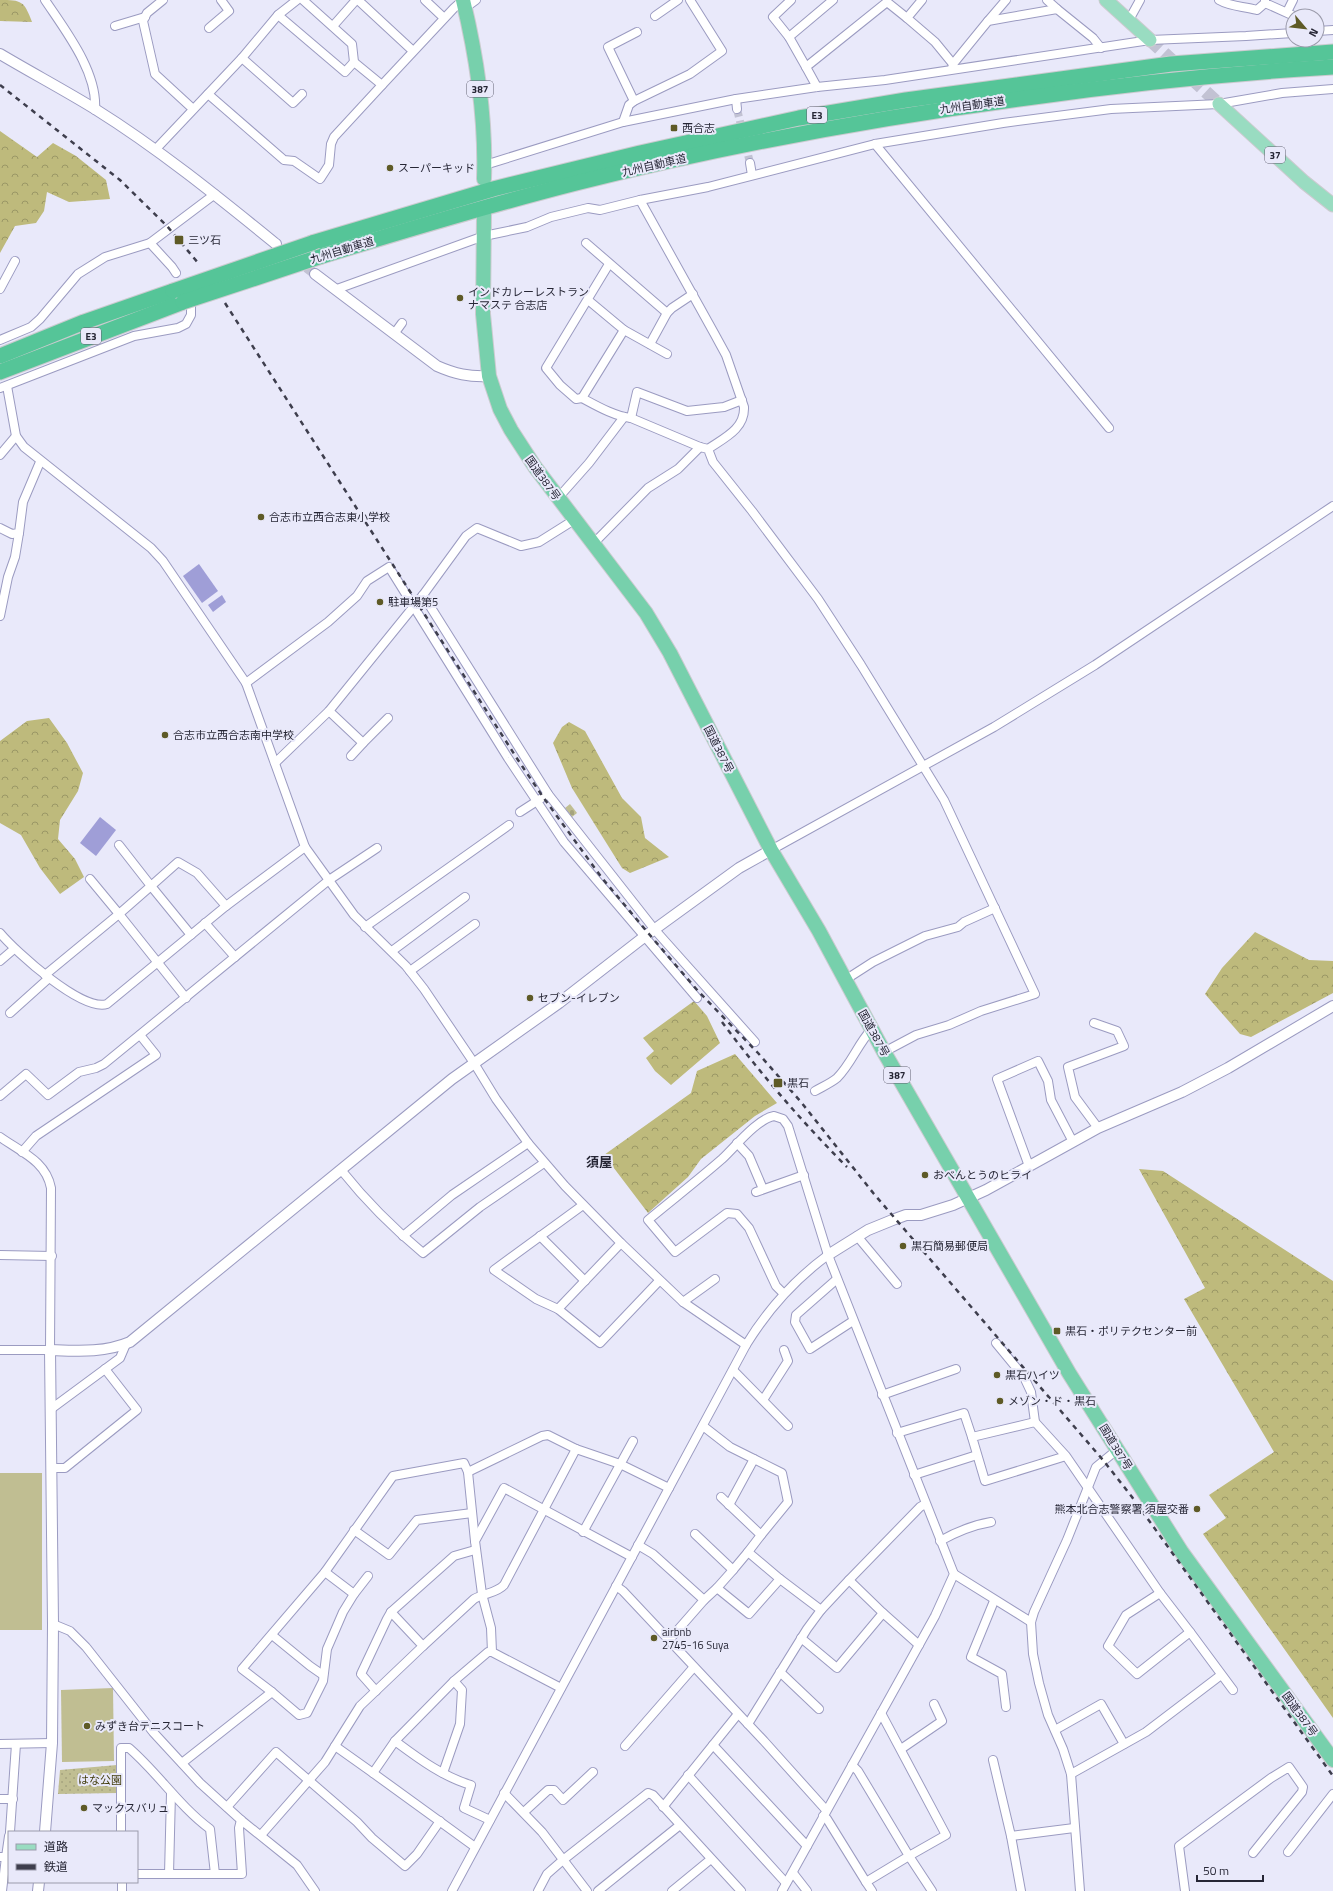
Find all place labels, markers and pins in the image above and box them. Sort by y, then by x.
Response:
place label: 西合志 [682,120,715,136]
marker: 西合志 [669,123,679,133]
place label: スーパーキッド [398,160,475,176]
marker: スーパーキッド [385,163,395,173]
place label: 三ツ石 [188,232,221,248]
marker: 三ツ石 [173,234,185,246]
place label: インドカレーレストラン ナマステ 合志店 [468,284,589,313]
marker: インドカレーレストラン ナマステ 合志店 [455,293,465,303]
place label: 合志市立西合志東小学校 [269,509,390,525]
marker: 合志市立西合志東小学校 [256,512,266,522]
place label: 駐車場第5 [388,594,438,610]
marker: 駐車場第5 [375,597,385,607]
place label: 合志市立西合志南中学校 [173,727,294,743]
marker: 合志市立西合志南中学校 [160,730,170,740]
place label: セブン-イレブン [538,990,620,1006]
marker: セブン-イレブン [525,993,535,1003]
place label: 黒石 [787,1075,809,1091]
marker: 黒石 [772,1077,784,1089]
place label: おべんとうのヒライ [933,1167,1032,1183]
marker: おべんとうのヒライ [920,1170,930,1180]
place label: 黒石簡易郵便局 [911,1238,988,1254]
marker: 黒石簡易郵便局 [898,1241,908,1251]
place label: 黒石・ポリテクセンター前 [1065,1323,1197,1339]
marker: 黒石・ポリテクセンター前 [1052,1326,1062,1336]
place label: 黒石ハイツ [1005,1367,1060,1383]
marker: 黒石ハイツ [992,1370,1002,1380]
place label: メゾン・ド・黒石 [1008,1393,1096,1409]
marker: メゾン・ド・黒石 [995,1396,1005,1406]
place label: 熊本北合志警察署 須屋交番 [1055,1501,1189,1517]
marker: 熊本北合志警察署 須屋交番 [1192,1504,1202,1514]
place label: airbnb 2745-16 Suya [662,1624,729,1653]
marker: airbnb 2745-16 Suya [649,1633,659,1643]
place label: みずき台テニスコート [95,1718,205,1734]
marker: みずき台テニスコート [82,1721,92,1731]
place label: マックスバリュ [92,1800,169,1816]
marker: マックスバリュ [79,1803,89,1813]

